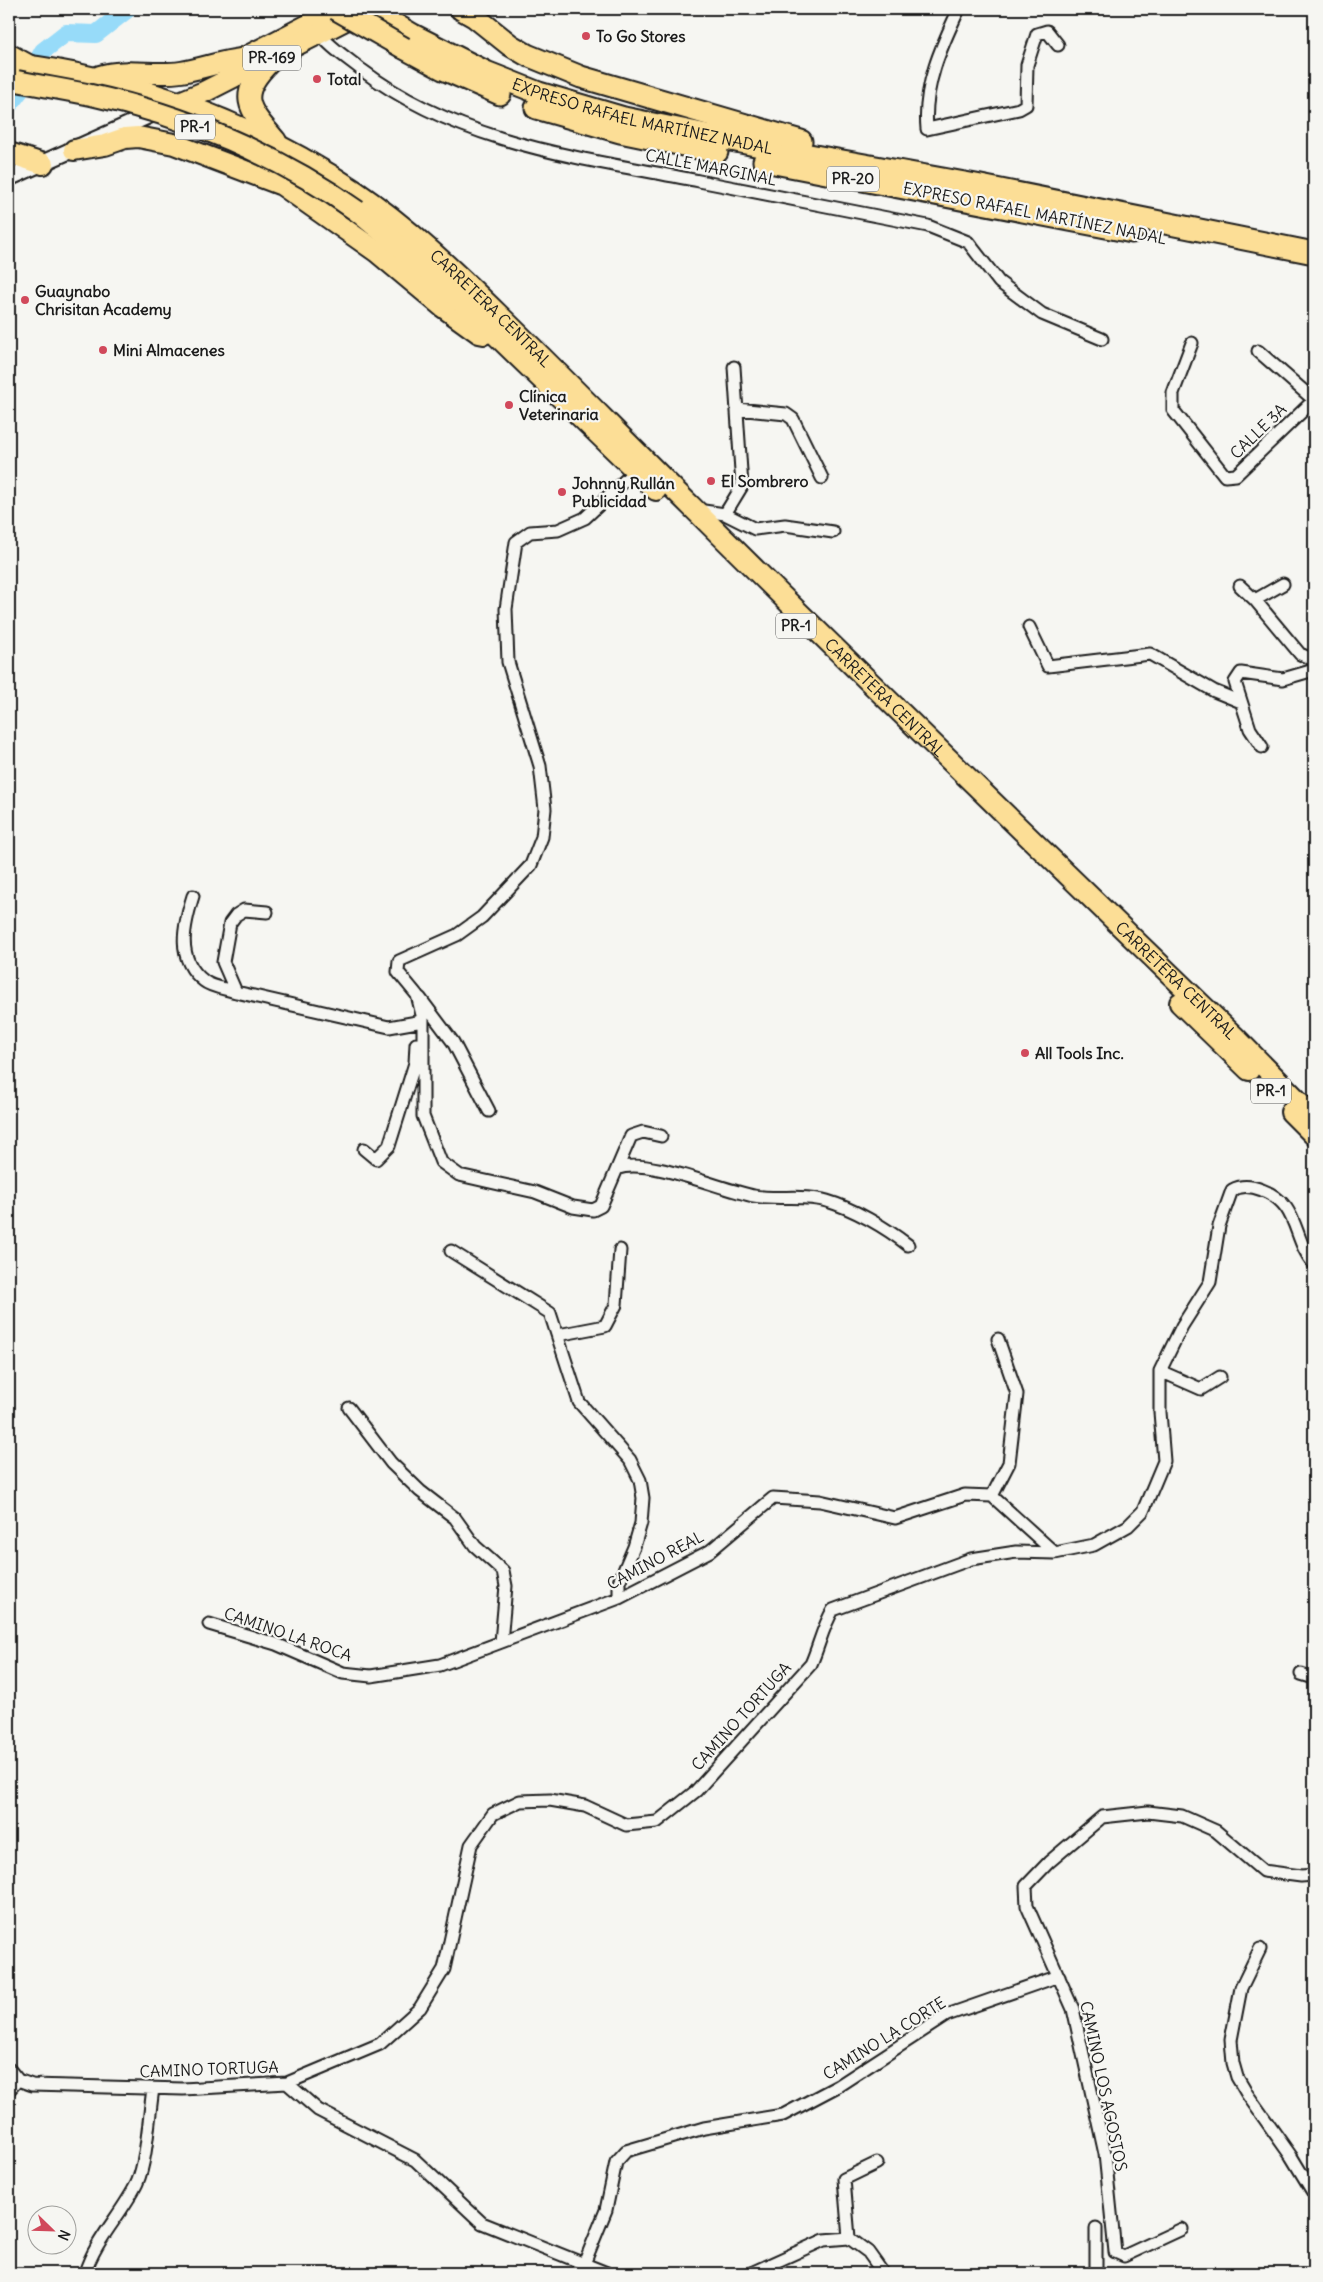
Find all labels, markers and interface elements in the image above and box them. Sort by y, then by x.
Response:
place label: To Go Stores [596,26,685,46]
marker: To Go Stores [580,30,592,42]
road number: PR-169 [243,46,301,70]
place label: Total [327,69,361,89]
marker: Total [311,73,323,85]
street label: EXPRESO RAFAEL MARTÍNEZ NADAL [509,73,775,158]
road number: PR-1 [175,114,215,140]
street label: CALLE MARGINAL [644,144,779,190]
road number: PR-20 [827,166,879,192]
street label: EXPRESO RAFAEL MARTÍNEZ NADAL [902,178,1169,248]
street label: CARRETERA CENTRAL [426,245,556,371]
place label: Guaynabo Chrisitan Academy [35,281,172,320]
marker: Guaynabo Chrisitan Academy [19,294,31,306]
place label: Mini Almacenes [113,340,225,360]
marker: Mini Almacenes [97,344,109,356]
place label: Clínica Veterinaria [519,386,599,424]
marker: Clínica Veterinaria [503,399,515,411]
street label: CALLE 3A [1226,399,1290,463]
place label: El Sombrero [721,471,809,491]
place label: Johnny Rullán Publicidad [572,473,675,511]
marker: El Sombrero [705,475,717,487]
marker: Johnny Rullán Publicidad [556,486,568,498]
road number: PR-1 [776,614,816,638]
street label: CARRETERA CENTRAL [821,634,950,761]
street label: CARRETERA CENTRAL [1112,917,1241,1044]
place label: All Tools Inc. [1035,1043,1124,1063]
marker: All Tools Inc. [1019,1047,1031,1059]
road number: PR-1 [1251,1078,1291,1104]
street label: CAMINO REAL [603,1526,707,1594]
street label: CAMINO LA ROCA [221,1603,355,1665]
street label: CAMINO TORTUGA [687,1658,795,1774]
street label: CAMINO LA CORTE [819,1992,949,2084]
street label: CAMINO LOS AGOSTOS [1076,1999,1132,2173]
street label: CAMINO TORTUGA [139,2057,279,2081]
north arrow [28,2204,78,2254]
text: N [54,2227,74,2243]

